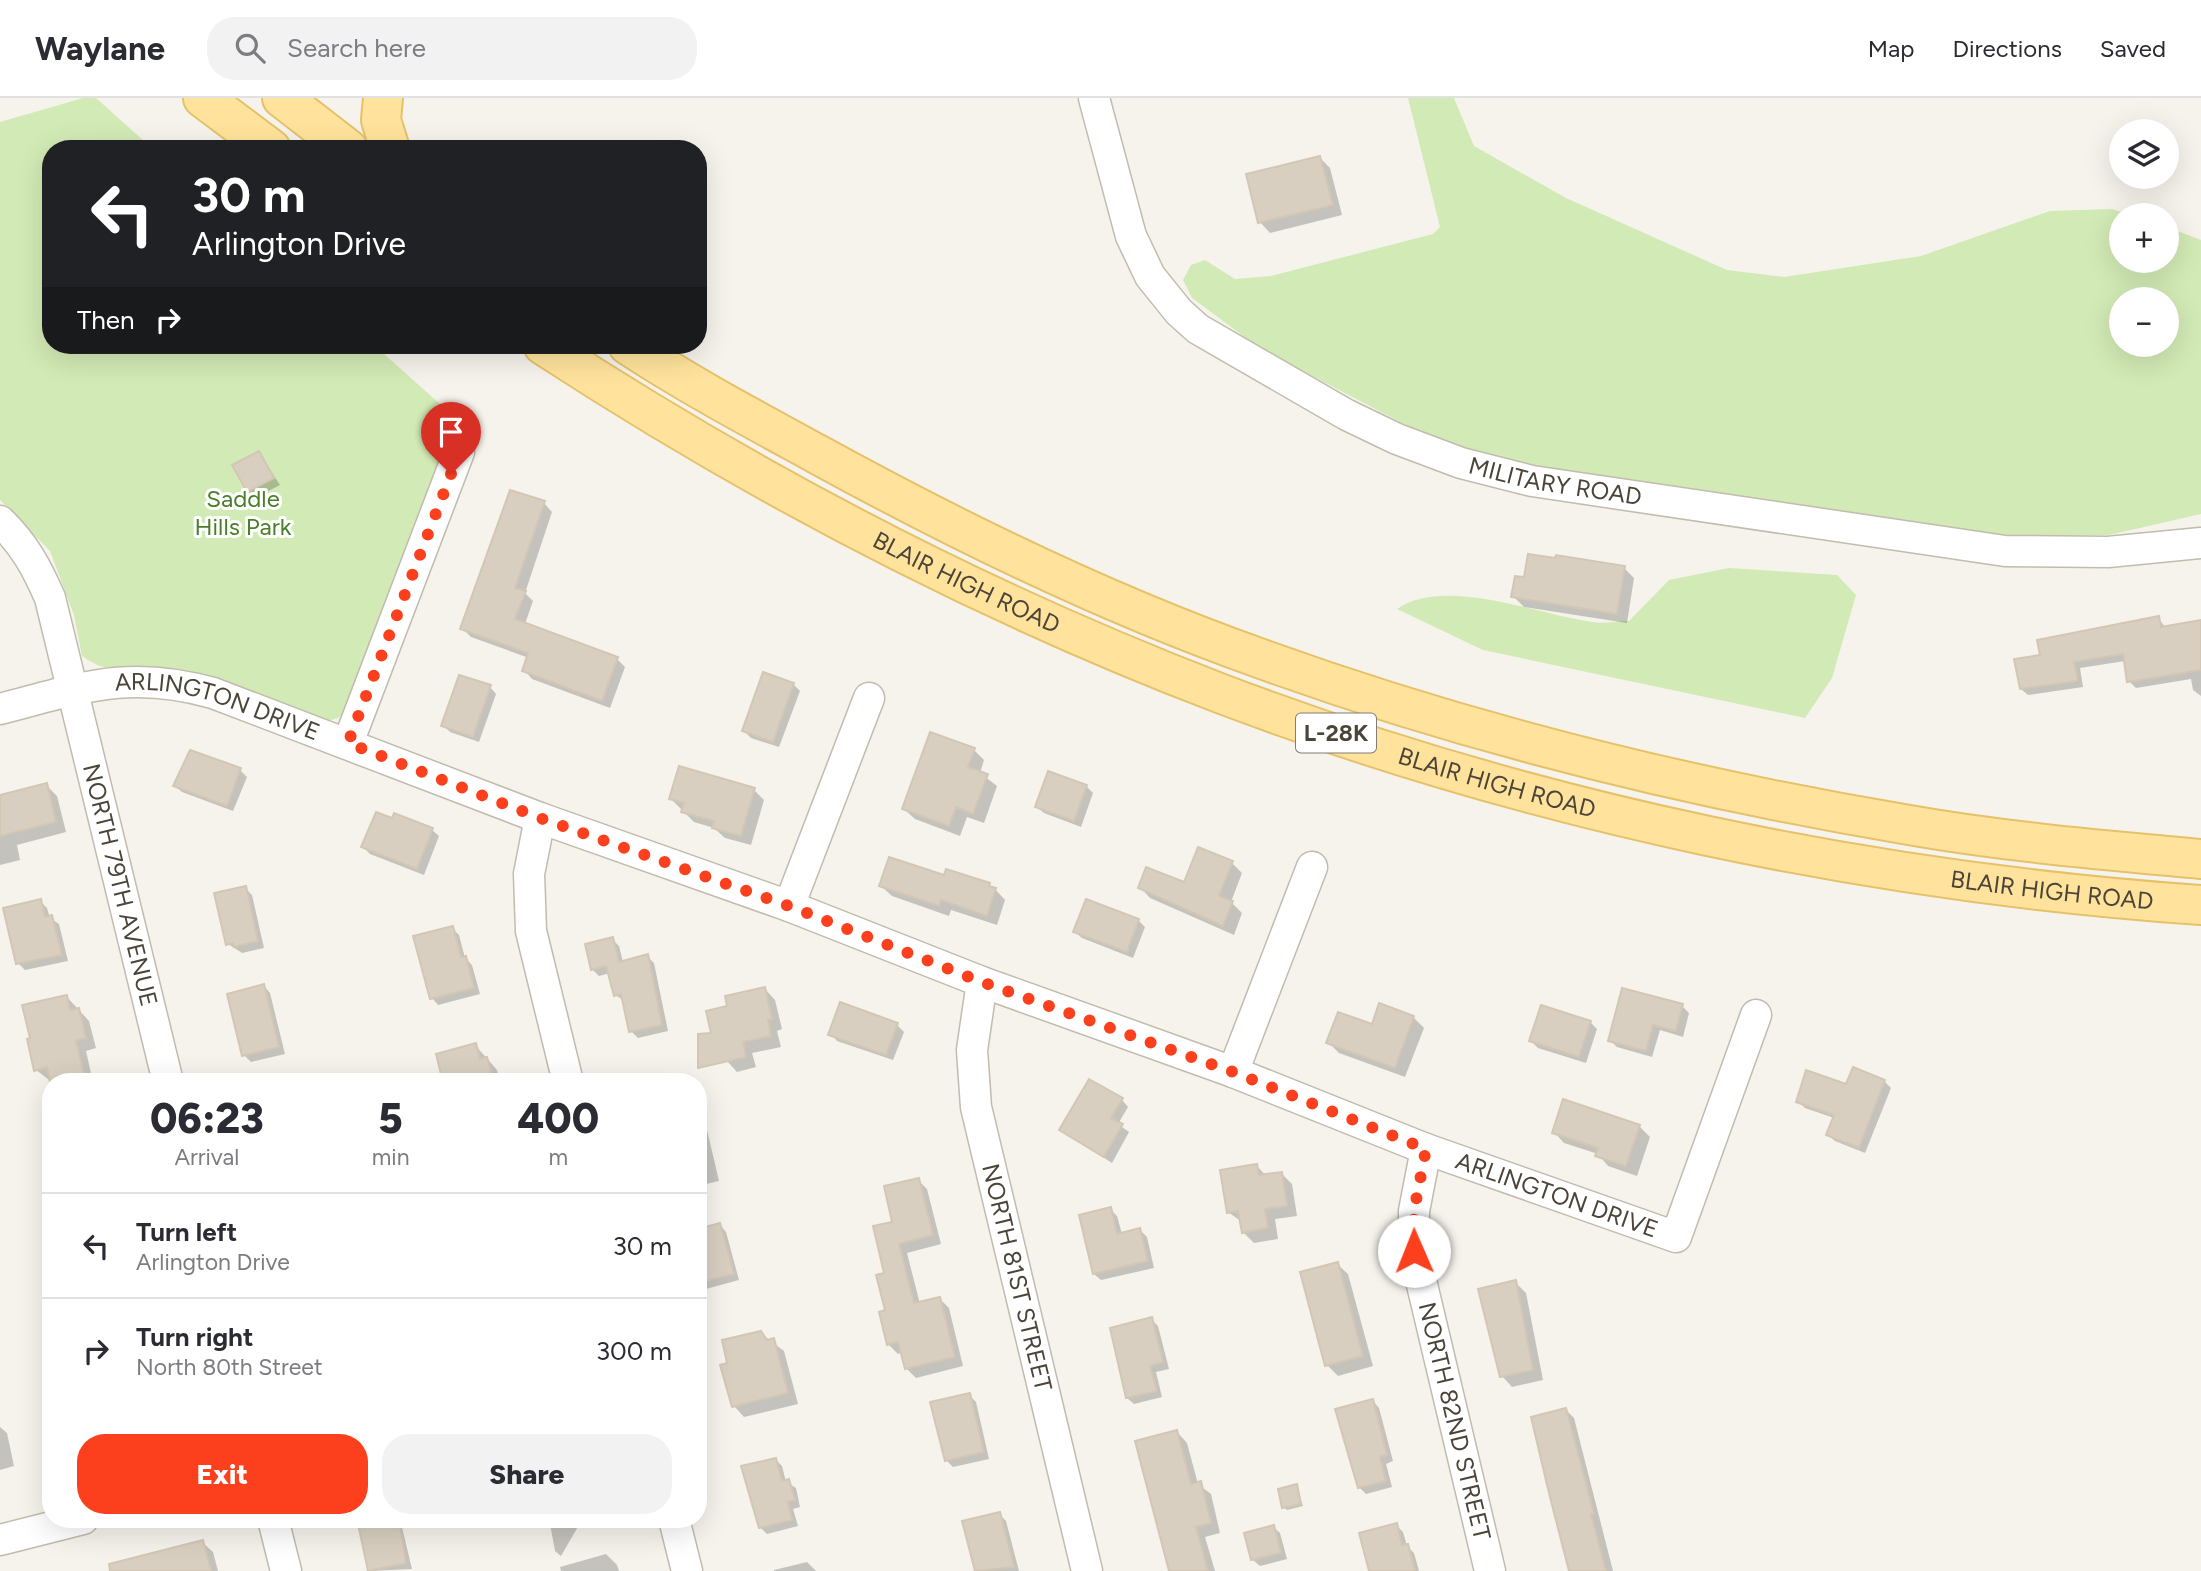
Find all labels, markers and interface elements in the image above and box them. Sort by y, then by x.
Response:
search box [207,17,697,80]
text: Waylane [35,29,165,68]
icon: search [231,29,269,67]
text: Search here [287,32,426,64]
text: Map [1868,34,1914,63]
text: Directions [1952,34,2062,63]
text: Saved [2100,34,2166,63]
map controls [2109,119,2179,357]
button: layers [2109,119,2179,189]
text: 30 m [192,165,305,224]
icon: left [77,168,168,259]
button: + [2109,203,2179,273]
text: Arlington Drive [192,225,406,263]
button: − [2109,287,2179,357]
icon: right [149,301,187,339]
text: Then [77,304,135,336]
pin [421,402,481,474]
icon: arrive [432,413,470,451]
street label: MILITARY ROAD [1466,451,1644,511]
park label: Saddle Hills Park [195,484,292,541]
street label: BLAIR HIGH ROAD [868,525,1065,639]
street label: ARLINGTON DRIVE [114,667,324,746]
road number: L-28K [1296,713,1376,752]
street label: BLAIR HIGH ROAD [1395,741,1599,824]
street label: NORTH 79TH AVENUE [77,761,164,1009]
street label: BLAIR HIGH ROAD [1949,864,2155,915]
text: 06:23 [150,1093,264,1144]
text: 5 [378,1093,403,1144]
text: 400 [517,1093,599,1144]
text: Arrival [174,1143,239,1171]
text: min [372,1143,410,1171]
text: m [548,1143,568,1171]
street label: ARLINGTON DRIVE [1452,1146,1662,1244]
street label: NORTH 81ST STREET [976,1161,1058,1394]
position arrow [1377,1214,1451,1288]
text: Turn left [136,1216,237,1248]
icon: left [77,1227,115,1265]
text: 30 m [613,1230,672,1262]
text: Arlington Drive [136,1248,290,1276]
street label: NORTH 82ND STREET [1413,1299,1497,1543]
text: Turn right [136,1321,253,1353]
icon: right [77,1332,115,1370]
text: 300 m [596,1335,672,1367]
text: North 80th Street [136,1353,323,1381]
button: Exit [77,1434,368,1514]
button: Share [382,1434,672,1514]

